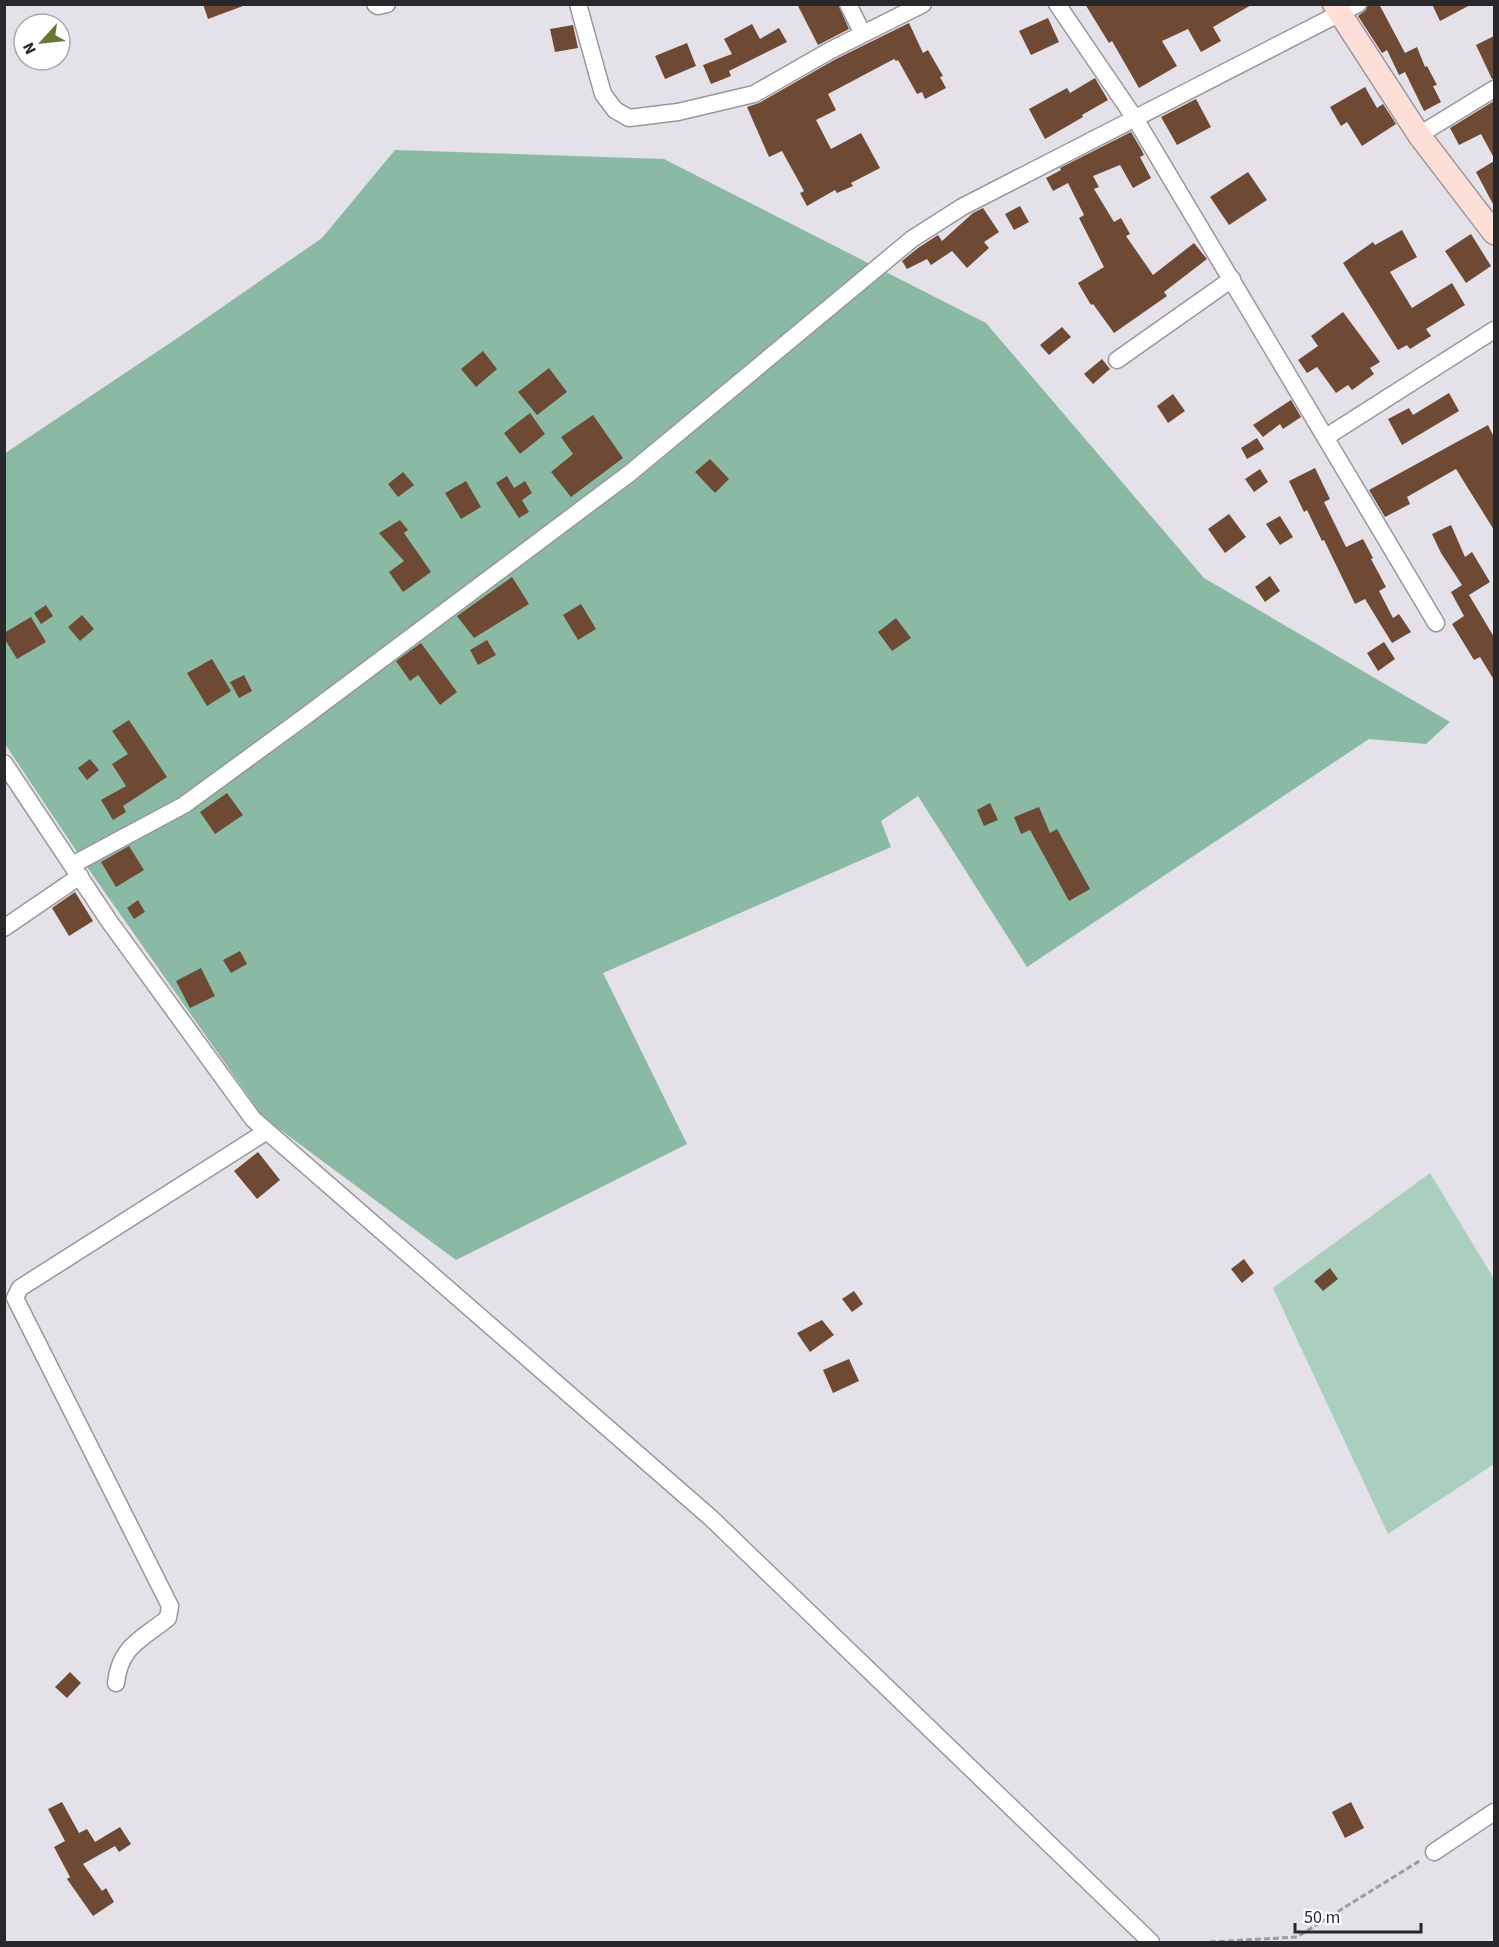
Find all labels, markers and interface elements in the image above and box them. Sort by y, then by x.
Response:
north arrow [12,12,72,72]
text: N [17,39,42,58]
scale bar [1295,1896,1421,1934]
text: 50 m [1304,1905,1340,1930]

